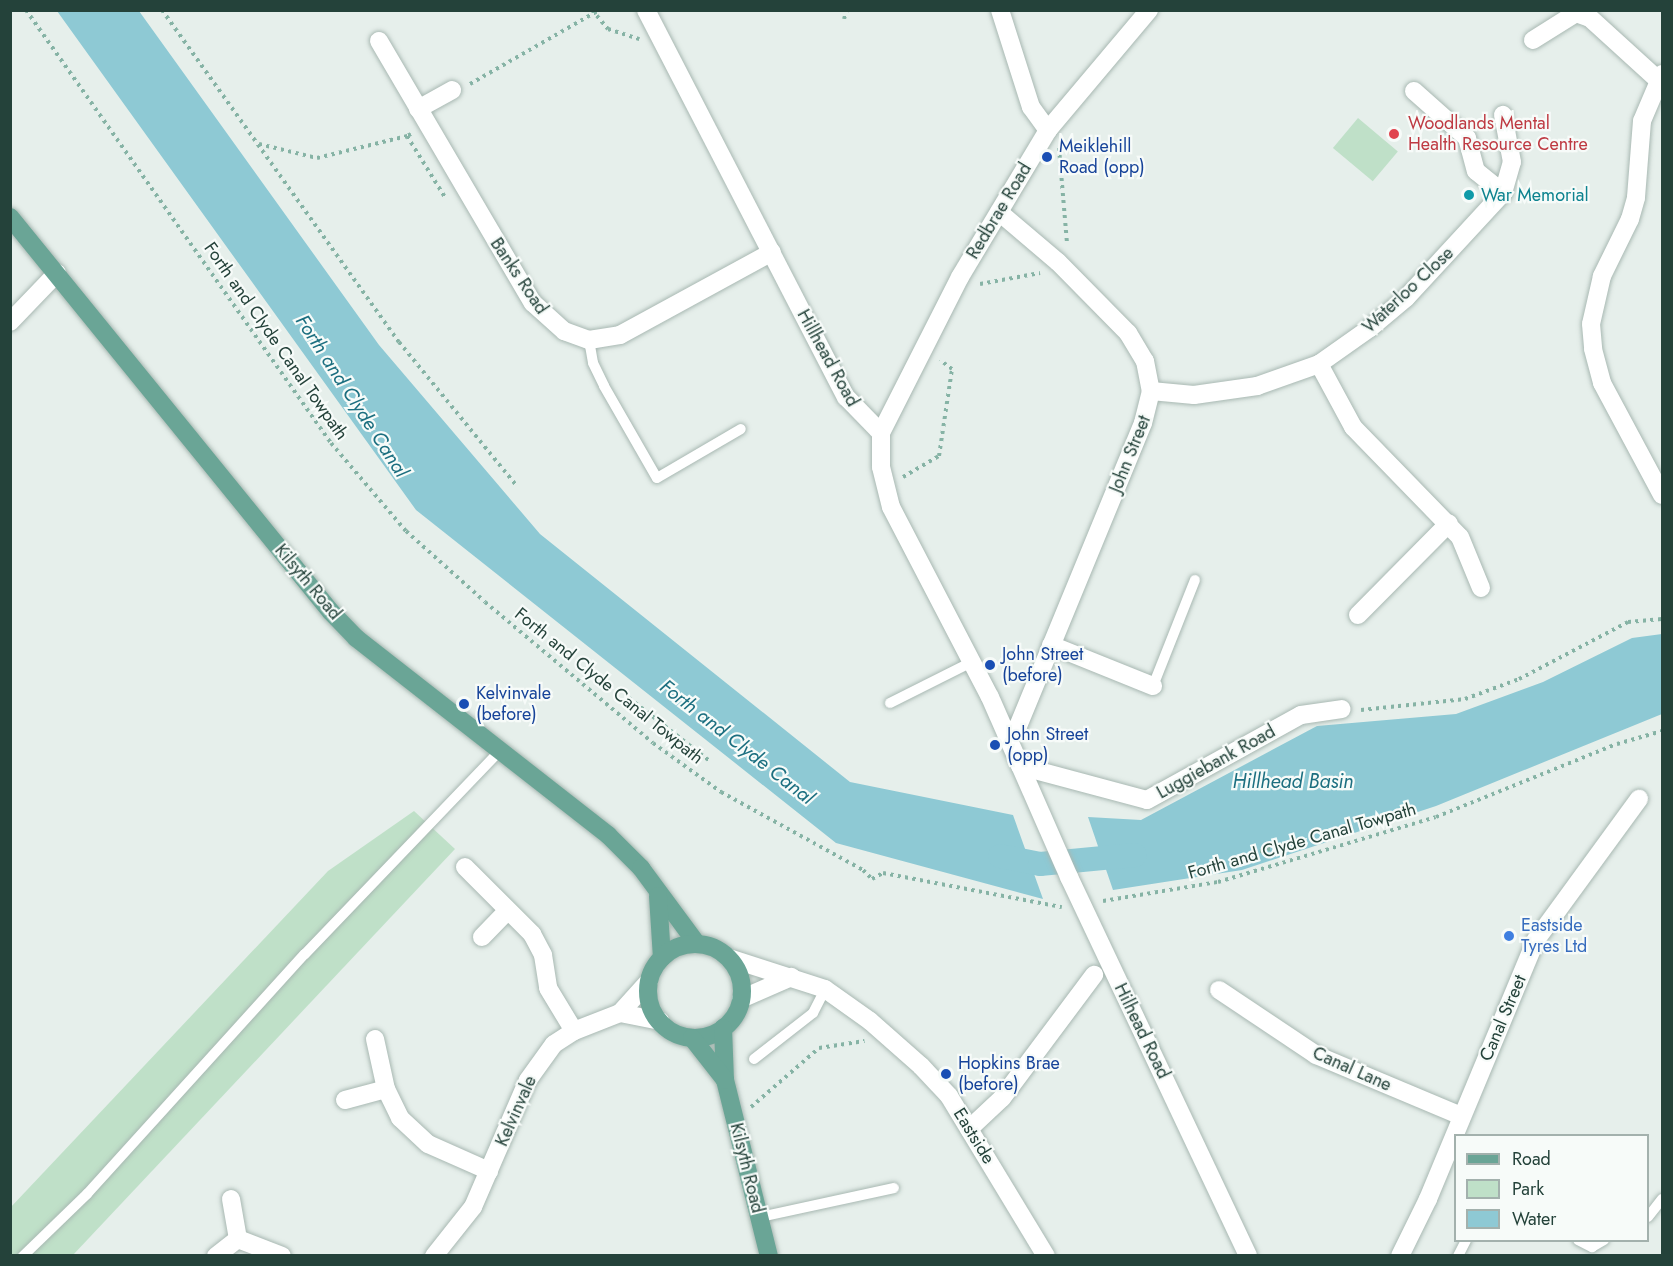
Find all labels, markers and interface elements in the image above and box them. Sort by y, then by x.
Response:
place label: Woodlands Mental Health Resource Centre [1408,113,1588,156]
marker: Woodlands Mental Health Resource Centre [1385,125,1403,143]
place label: Meiklehill Road (opp) [1059,136,1145,178]
marker: Meiklehill Road (opp) [1040,150,1054,164]
street label: Redbrae Road [962,159,1036,263]
place label: War Memorial [1481,184,1589,206]
marker: War Memorial [1462,188,1476,202]
street label: Banks Road [486,234,552,318]
street label: Forth and Clyde Canal Towpath [199,238,353,444]
street label: Waterloo Close [1358,242,1458,338]
street label: Hillhead Road [792,306,864,410]
water label: Forth and Clyde Canal [290,310,414,482]
street label: John Street [1105,412,1155,496]
street label: Kilsyth Road [270,540,346,624]
street label: Forth and Clyde Canal Towpath [510,603,708,769]
place label: John Street (before) [1002,644,1083,686]
marker: John Street (before) [983,658,997,672]
water label: Forth and Clyde Canal [655,674,819,810]
place label: Kelvinvale (before) [476,683,551,726]
marker: Kelvinvale (before) [457,697,471,711]
street label: Luggiebank Road [1153,721,1279,803]
place label: John Street (opp) [1007,724,1088,766]
marker: John Street (opp) [988,738,1002,752]
water label: Hillhead Basin [1232,769,1354,793]
street label: Forth and Clyde Canal Towpath [1185,798,1419,884]
place label: Eastside Tyres Ltd [1521,915,1587,958]
marker: Eastside Tyres Ltd [1502,929,1516,943]
street label: Canal Street [1475,972,1531,1064]
street label: Hilhead Road [1110,980,1174,1082]
street label: Canal Lane [1309,1042,1395,1096]
place label: Hopkins Brae (before) [958,1053,1060,1096]
marker: Hopkins Brae (before) [939,1067,953,1081]
street label: Kelvinvale [491,1072,541,1150]
street label: Eastside [949,1104,999,1168]
street label: Kilsyth Road [725,1121,769,1215]
legend [1454,1134,1649,1242]
text: Road [1512,1146,1551,1172]
text: Park [1512,1176,1544,1202]
text: Water [1512,1206,1556,1232]

